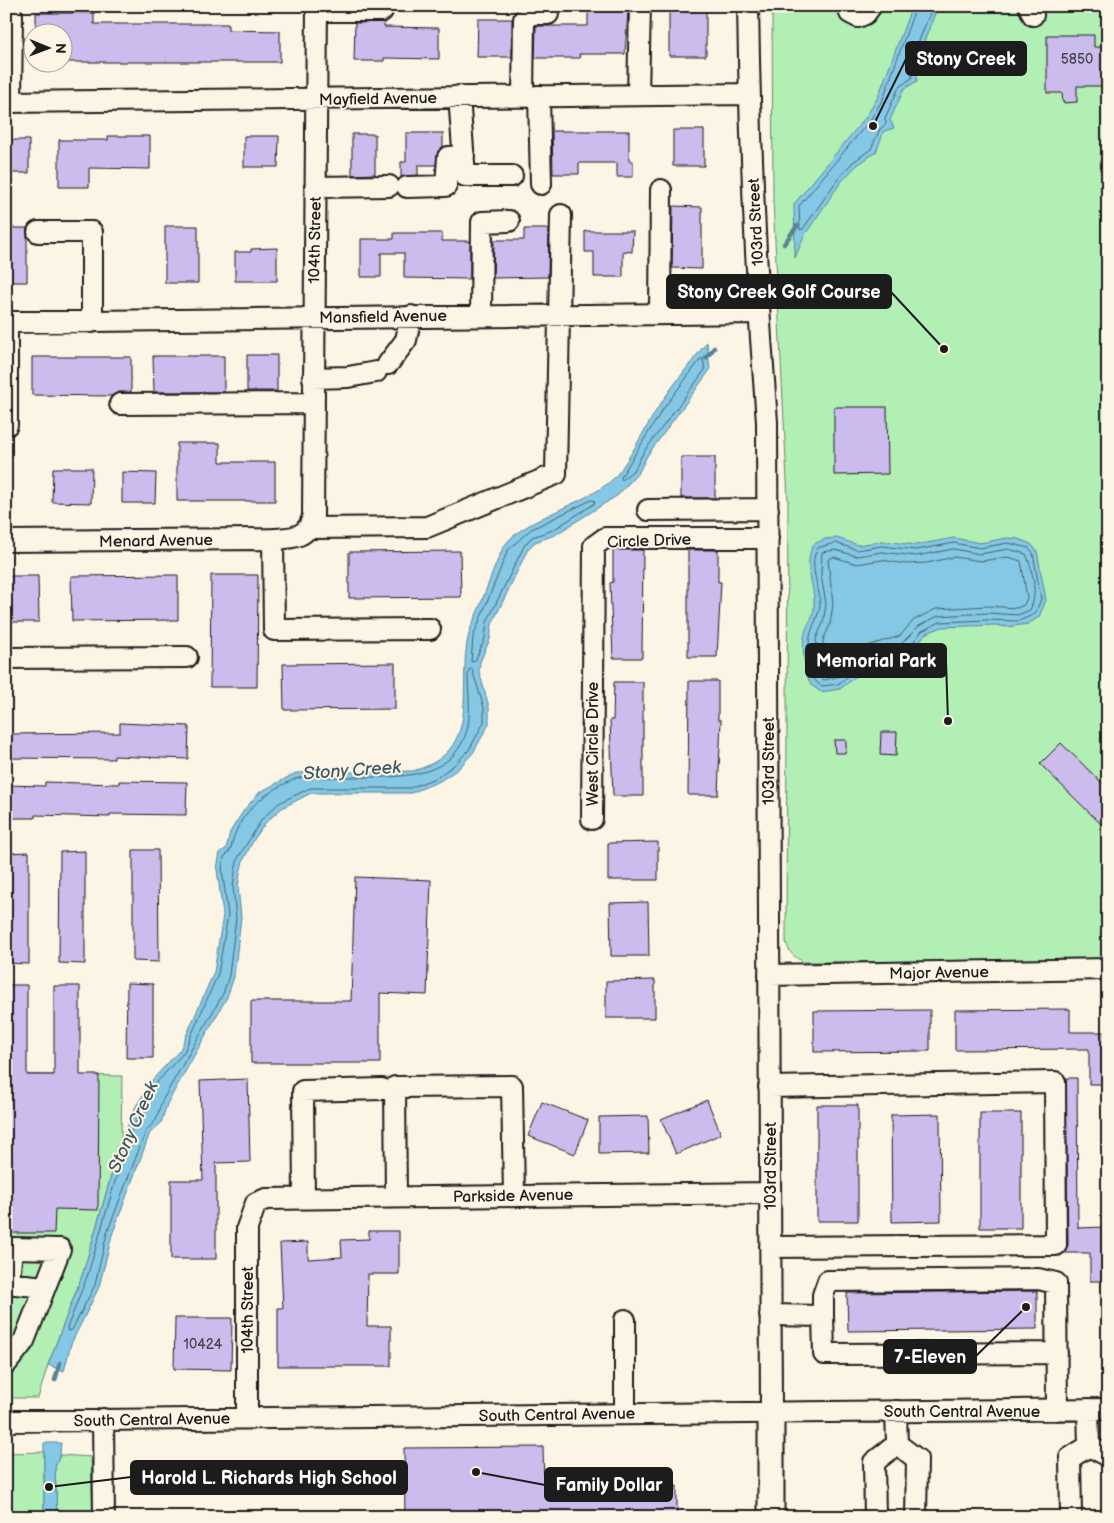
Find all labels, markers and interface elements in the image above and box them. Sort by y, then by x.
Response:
north arrow [22,22,72,72]
callout: Stony Creek [906,42,1026,75]
text: N [52,43,69,54]
text: Stony Creek [916,49,1016,70]
house number: 5850 [1061,51,1093,68]
street label: Mayfield Avenue [319,89,438,110]
street label: 103rd Street [745,177,768,266]
street label: 104th Street [305,196,326,284]
callout: Stony Creek Golf Course [667,275,891,308]
text: Stony Creek Golf Course [677,282,881,303]
street label: Mansfield Avenue [319,307,448,328]
street label: Menard Avenue [99,531,214,552]
street label: Circle Drive [607,531,692,552]
callout: Memorial Park [806,644,946,677]
text: Memorial Park [816,651,937,672]
street label: West Circle Drive [584,681,603,806]
street label: 103rd Street [760,717,779,805]
water label: Stony Creek [302,757,403,784]
street label: Major Avenue [889,963,989,984]
water label: Stony Creek [104,1077,163,1176]
street label: 103rd Street [762,1122,781,1210]
street label: Parkside Avenue [453,1186,574,1207]
street label: 104th Street [239,1266,258,1354]
house number: 10424 [184,1336,223,1353]
callout: 7-Eleven [884,1340,976,1373]
text: 7-Eleven [894,1347,966,1368]
street label: South Central Avenue [884,1403,1041,1422]
street label: South Central Avenue [479,1405,636,1426]
street label: South Central Avenue [74,1410,231,1431]
callout: Harold L. Richards High School [131,1461,407,1494]
text: Harold L. Richards High School [141,1468,397,1489]
callout: Family Dollar [545,1468,672,1501]
text: Family Dollar [556,1475,663,1496]

